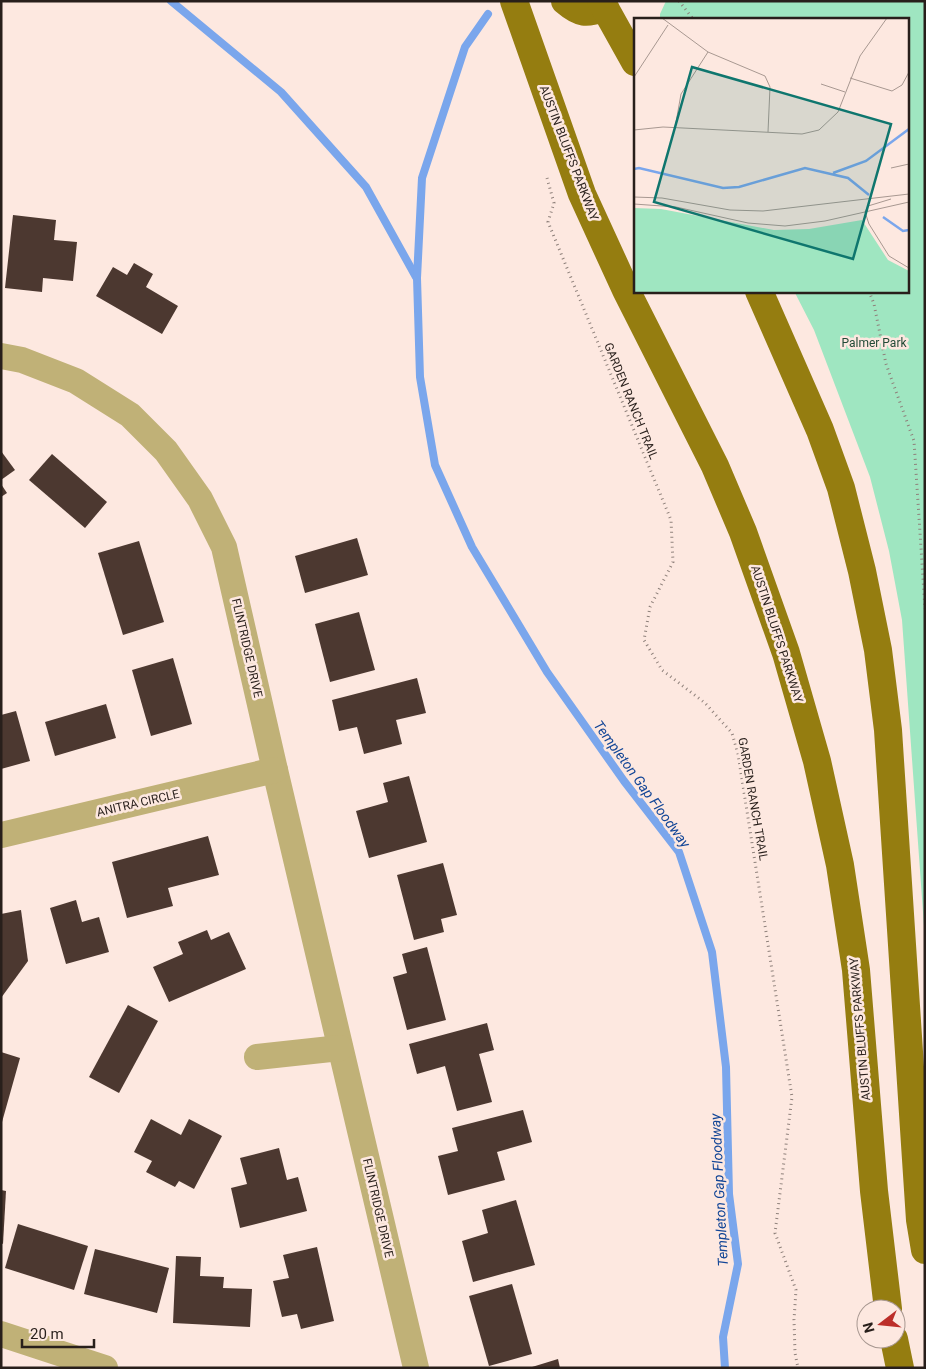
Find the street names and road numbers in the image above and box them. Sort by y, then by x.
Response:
street label: AUSTIN BLUFFS PARKWAY [537,83,602,223]
street label: GARDEN RANCH TRAIL [601,341,661,462]
street label: AUSTIN BLUFFS PARKWAY [748,563,806,705]
street label: FLINTRIDGE DRIVE [229,597,265,699]
street label: GARDEN RANCH TRAIL [735,736,771,862]
street label: ANITRA CIRCLE [95,787,181,819]
street label: AUSTIN BLUFFS PARKWAY [847,956,873,1101]
street label: FLINTRIDGE DRIVE [360,1157,396,1259]

